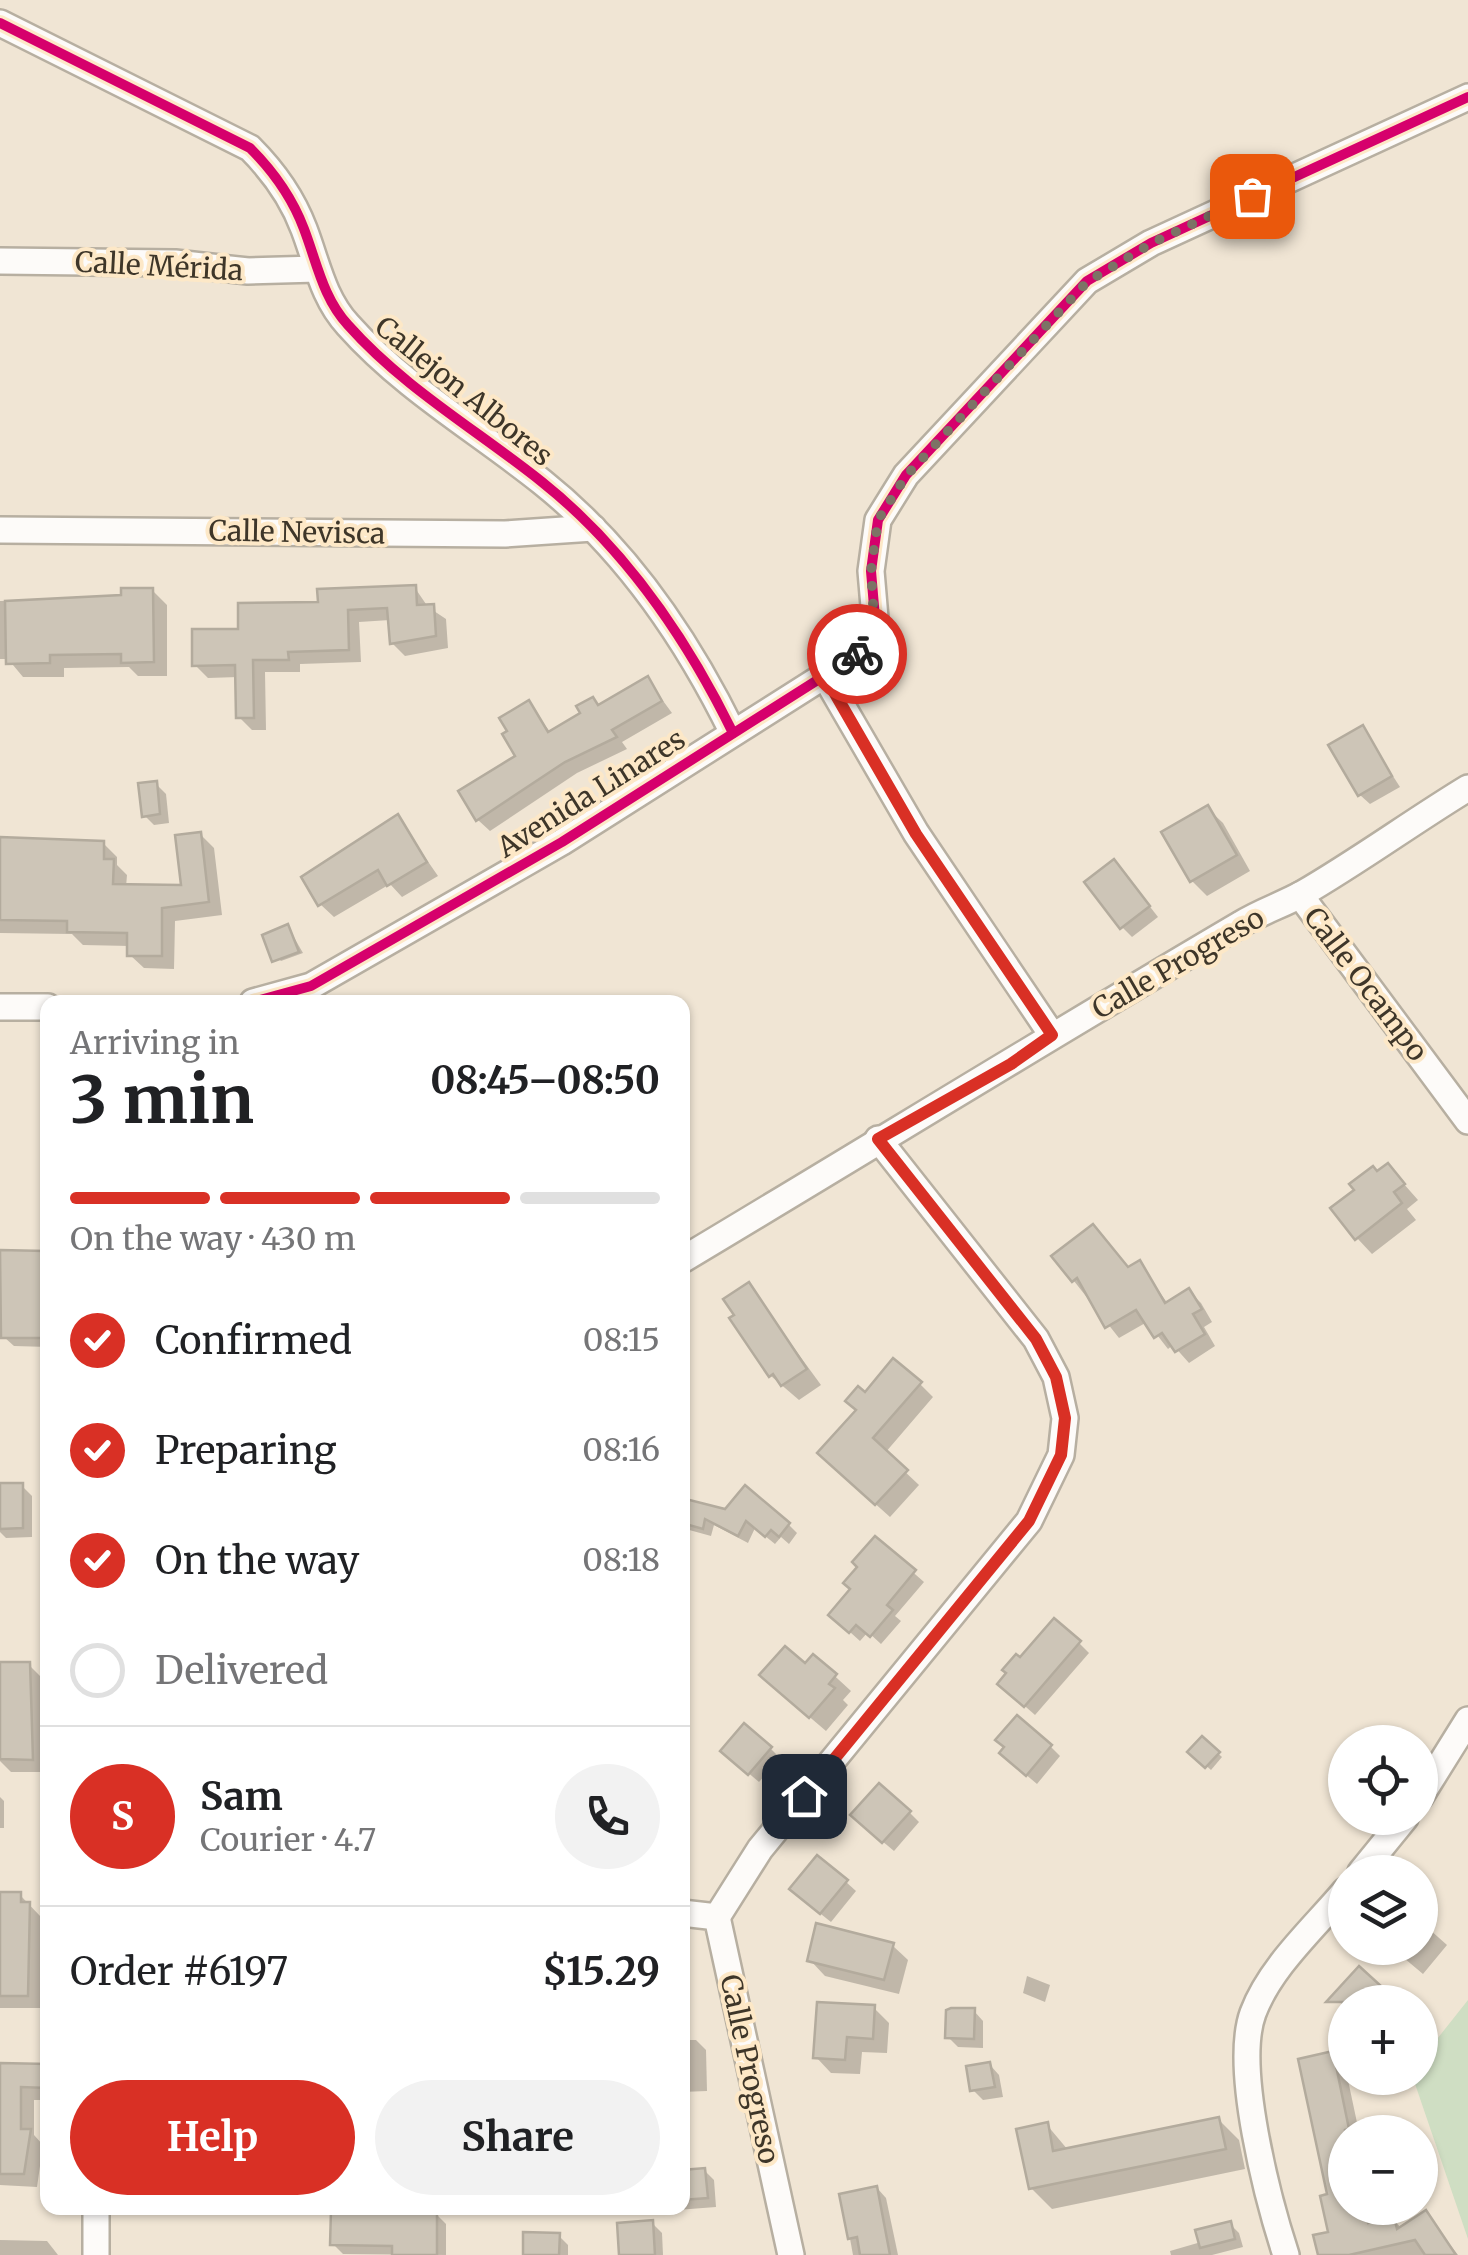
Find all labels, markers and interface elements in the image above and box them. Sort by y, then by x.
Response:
pin [1210,154,1295,239]
icon: bag [1225,169,1280,224]
street label: Calle Mérida [74,244,244,288]
street label: Callejon Albores [368,308,560,474]
street label: Calle Nevisca [208,512,386,552]
courier [807,604,907,704]
icon: bike [830,627,885,682]
street label: Avenida Linares [490,721,692,866]
street label: Calle Progreso [1086,899,1270,1027]
street label: Calle Ocampo [1296,900,1436,1068]
text: Arriving in [70,1023,239,1063]
text: 08:45–08:50 [430,1057,660,1104]
text: 3 min [70,1059,254,1141]
text: On the way · 430 m [70,1219,356,1259]
icon: check [70,1313,125,1368]
text: Confirmed [155,1317,352,1364]
text: 08:15 [583,1320,660,1360]
icon: check [70,1423,125,1478]
text: Preparing [155,1427,337,1474]
text: 08:16 [582,1430,660,1470]
icon: check [70,1533,125,1588]
text: On the way [155,1537,359,1584]
text: 08:18 [582,1540,660,1580]
text: Delivered [155,1647,328,1694]
map controls [1328,1725,1438,2225]
button: locate [1328,1725,1438,1835]
pin [762,1754,847,1839]
button: phone [555,1764,660,1869]
icon: home [777,1769,832,1824]
text: Sam [200,1773,283,1820]
text: S [111,1793,134,1840]
text: Courier · 4.7 [200,1820,376,1860]
button: layers [1328,1855,1438,1965]
text: Order #6197 [70,1948,288,1995]
text: $15.29 [542,1948,660,1995]
street label: Calle Progreso [712,1971,788,2167]
button: + [1328,1985,1438,2095]
button: Help [70,2080,355,2195]
button: Share [375,2080,660,2195]
button: − [1328,2115,1438,2225]

